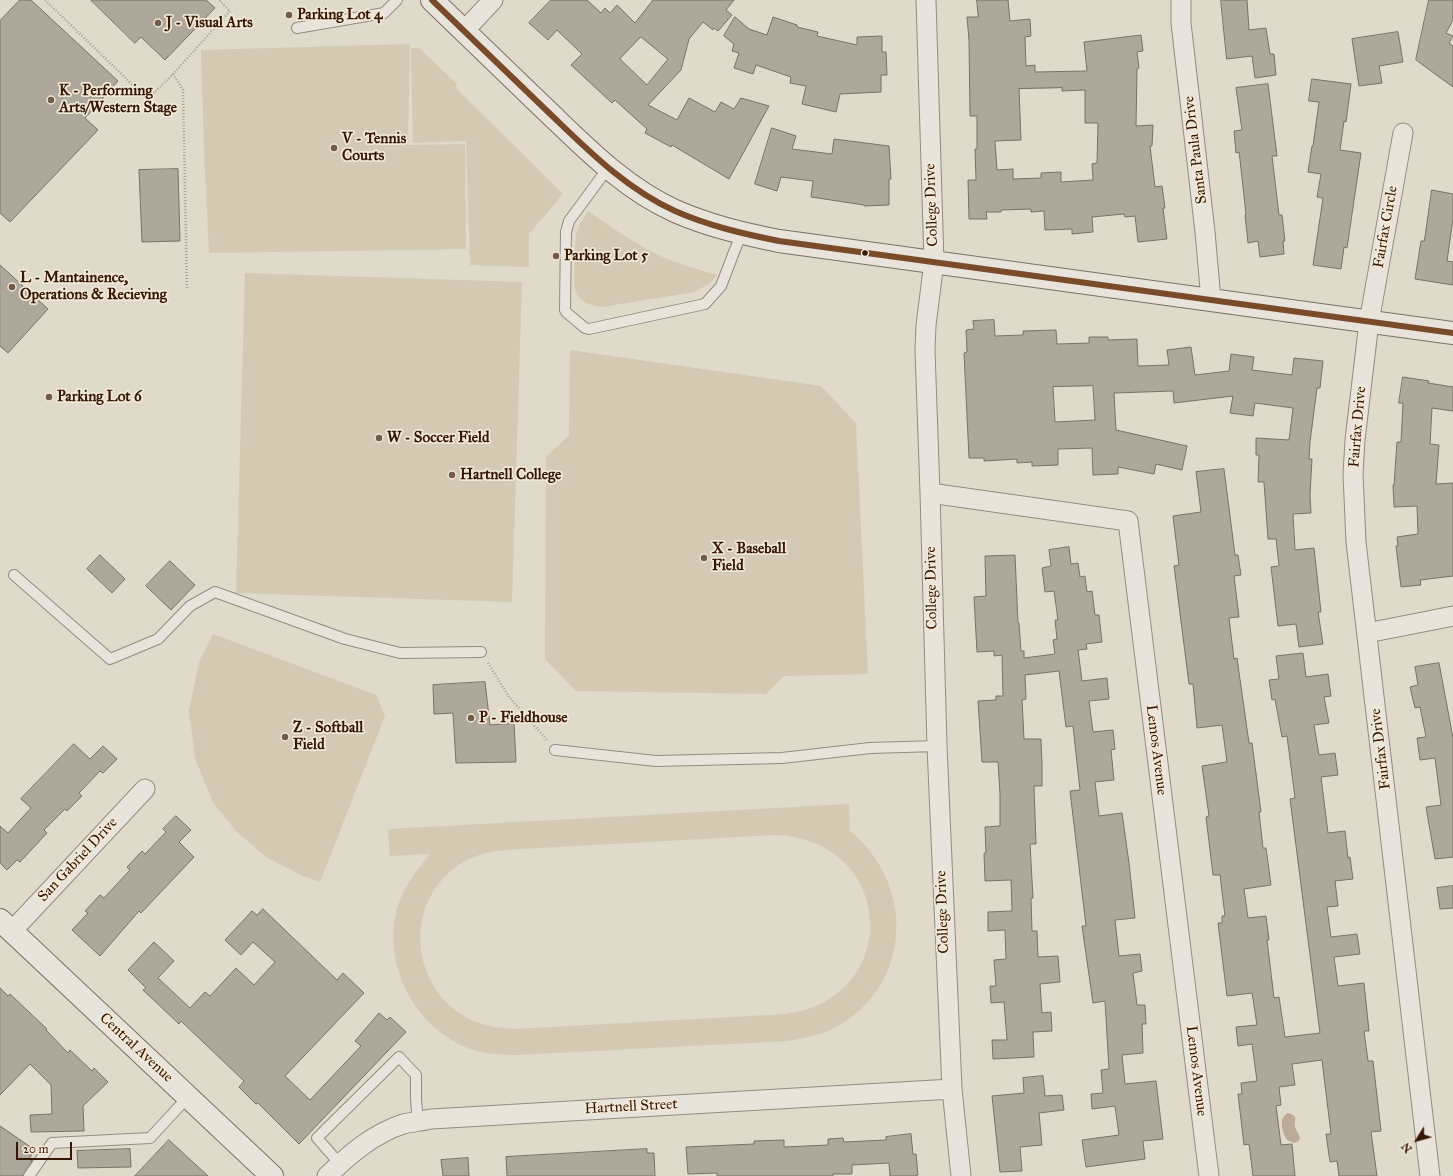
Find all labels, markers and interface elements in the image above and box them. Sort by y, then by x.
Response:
place label: Parking Lot 4 [297,6,382,24]
marker: Parking Lot 4 [284,10,294,20]
place label: J - Visual Arts [166,14,253,32]
marker: J - Visual Arts [153,18,163,28]
place label: K - Performing Arts/Western Stage [59,82,177,117]
marker: K - Performing Arts/Western Stage [46,95,56,105]
street label: Santa Paula Drive [1180,95,1212,205]
place label: V - Tennis Courts [342,130,406,165]
marker: V - Tennis Courts [329,143,339,153]
street label: College Drive [922,163,942,247]
street label: Fairfax Circle [1370,184,1402,270]
place label: Parking Lot 5 [564,247,648,265]
unlabelled marker [860,248,870,258]
marker: Parking Lot 5 [551,251,561,261]
place label: L - Mantainence, Operations & Recieving [20,269,167,304]
marker: L - Mantainence, Operations & Recieving [7,282,17,292]
street label: Fairfax Drive [1345,386,1371,468]
place label: Parking Lot 6 [57,388,142,406]
marker: Parking Lot 6 [44,392,54,402]
place label: W - Soccer Field [387,429,490,447]
marker: W - Soccer Field [374,433,384,443]
place label: Hartnell College [460,466,561,484]
marker: Hartnell College [447,470,457,480]
place label: X - Baseball Field [712,540,786,575]
street label: College Drive [922,546,942,630]
marker: X - Baseball Field [699,553,709,563]
street label: Lemos Avenue [1142,704,1170,796]
street label: Fairfax Drive [1367,707,1395,791]
place label: P - Fieldhouse [479,709,568,727]
marker: P - Fieldhouse [466,713,476,723]
place label: Z - Softball Field [293,719,363,754]
marker: Z - Softball Field [280,732,290,742]
street label: San Gabriel Drive [34,814,122,906]
street label: College Drive [933,870,953,954]
street label: Central Avenue [95,1009,177,1087]
street label: Lemos Avenue [1182,1025,1210,1117]
street label: Hartnell Street [584,1096,678,1118]
north arrow [1397,1120,1437,1160]
scale bar [18,1134,74,1160]
text: N [1399,1140,1415,1155]
text: 20 m [23,1142,49,1156]

